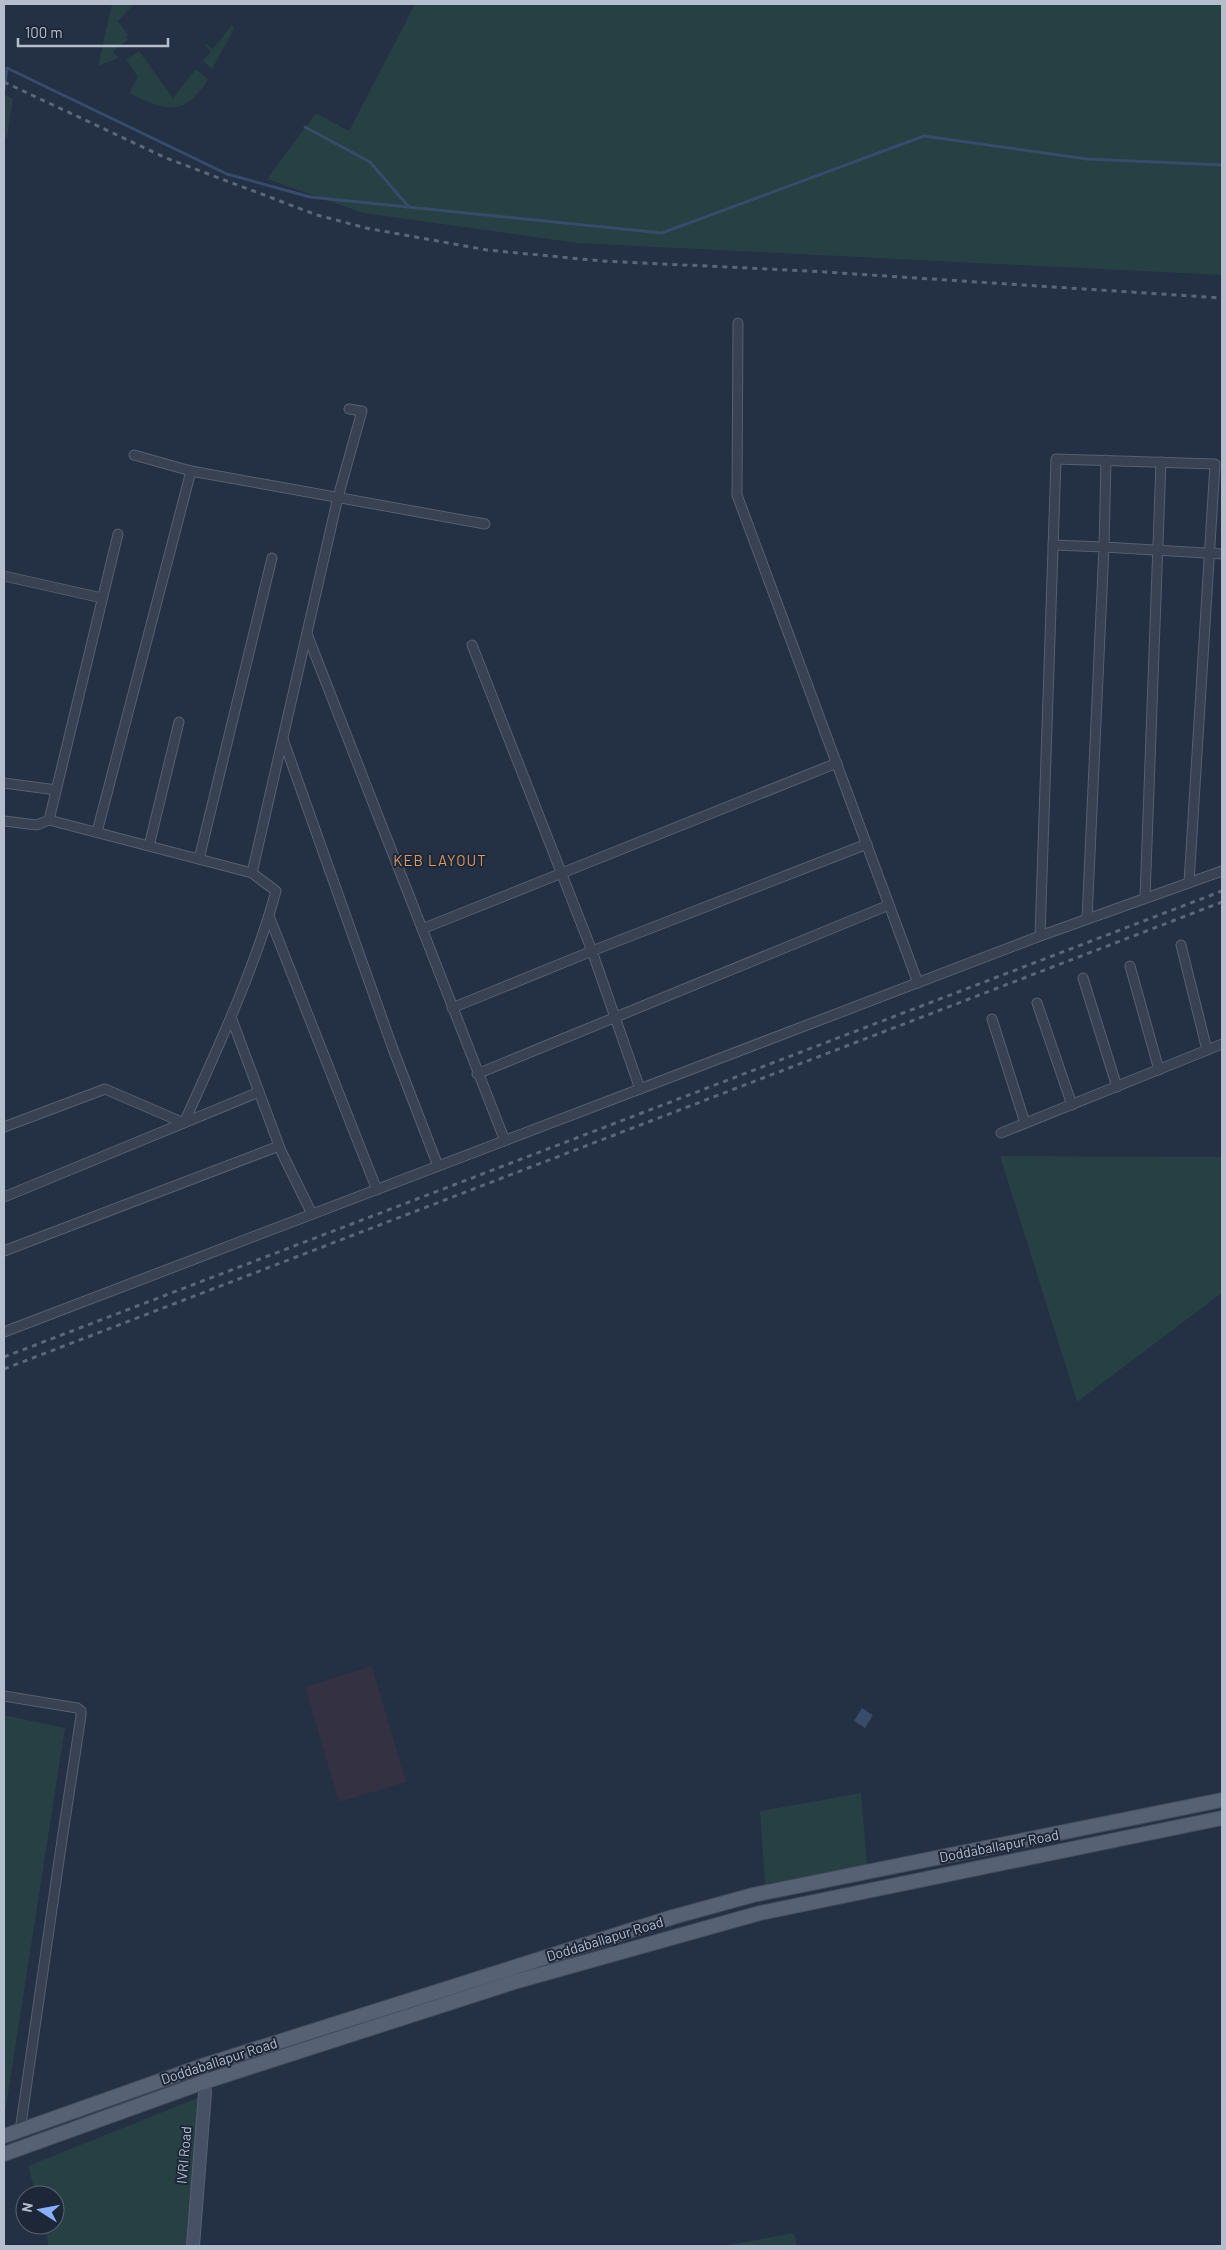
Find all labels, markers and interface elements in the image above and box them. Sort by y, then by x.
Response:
scale bar [18,15,168,47]
text: 100 m [25,23,63,41]
district label: KEB LAYOUT [393,851,487,869]
street label: Doddaballapur Road [938,1826,1060,1865]
street label: Doddaballapur Road [544,1913,665,1964]
street label: Doddaballapur Road [159,2034,279,2087]
street label: IVRI Road [173,2125,194,2185]
north arrow [15,2185,65,2235]
text: N [18,2201,36,2214]

